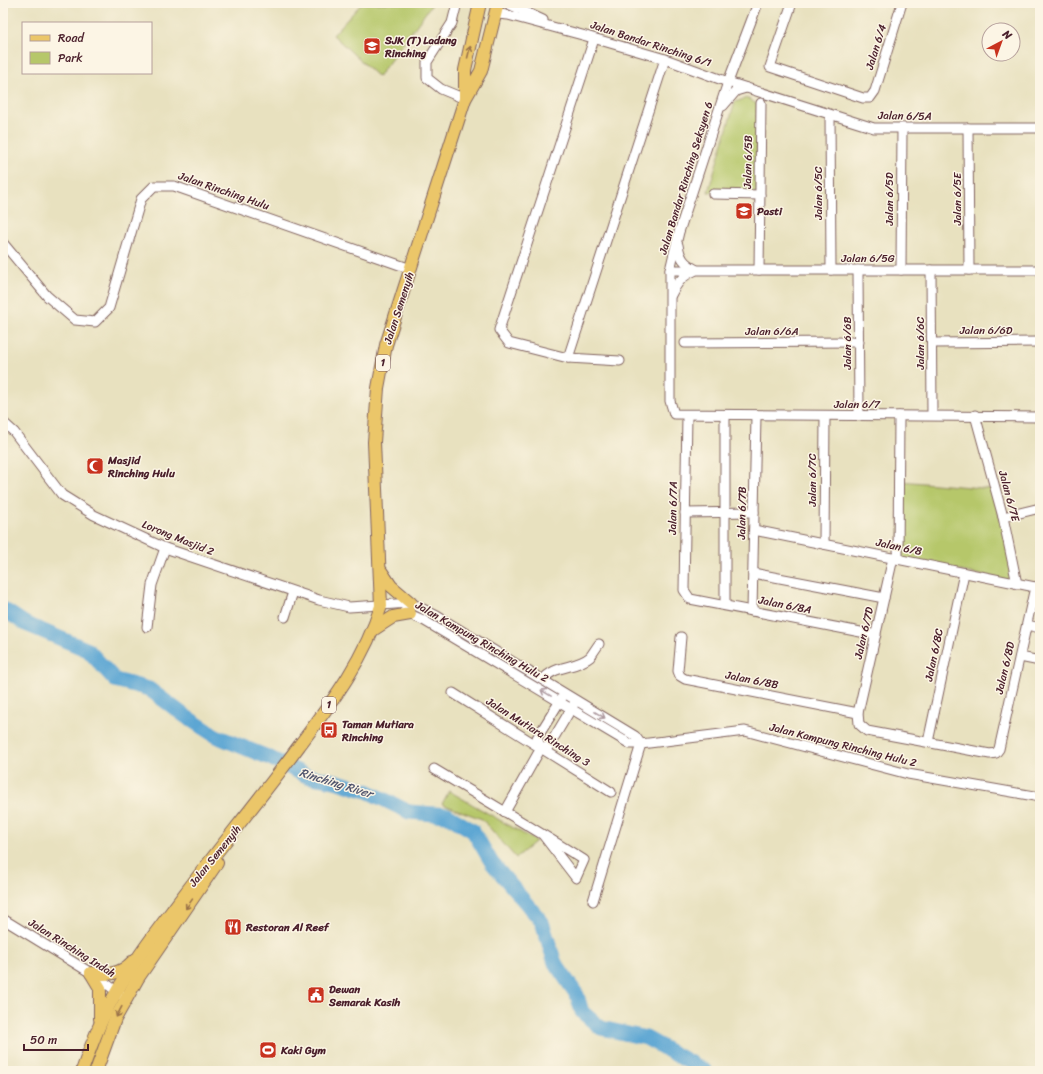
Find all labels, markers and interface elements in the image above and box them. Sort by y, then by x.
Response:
street label: Jalan Bandar Rinching 6/1 [587,15,714,73]
legend [22,22,152,74]
street label: Jalan 6/4 [860,22,892,73]
north arrow [981,22,1021,62]
text: N [997,25,1017,45]
text: Road [58,27,85,49]
place label: SJK (T) Ladang Rinching [384,31,457,63]
school or university icon: SJK (T) Ladang Rinching [362,36,382,56]
one-way arrow [466,46,473,59]
text: Park [58,47,83,69]
street label: Jalan Bandar Rinching Seksyen 6 [653,99,718,258]
street label: Jalan 6/5A [877,106,932,126]
street label: Jalan 6/5B [738,135,758,190]
street label: Jalan Rinching Hulu [175,166,272,216]
street label: Jalan 6/5C [809,166,828,221]
street label: Jalan 6/5D [880,172,899,227]
street label: Jalan 6/5E [948,172,967,226]
school or university icon: Pasti [734,201,754,221]
place label: Pasti [757,202,783,221]
street label: Jalan 6/5G [840,249,895,268]
street label: Jalan Semenyih [378,269,420,347]
street label: Jalan 6/6B [838,316,857,371]
street label: Jalan 6/6C [911,316,930,370]
street label: Jalan 6/6D [959,321,1013,340]
street label: Jalan 6/6A [744,322,799,341]
road number: 1 [376,355,390,371]
street label: Jalan 6/7 [833,395,881,414]
place label: Masjid Rinching Hulu [107,451,176,483]
street label: Jalan 6/7C [803,453,822,507]
mosque icon: Masjid Rinching Hulu [85,456,105,476]
street label: Jalan 6/7E [993,467,1025,525]
street label: Jalan 6/7A [663,481,683,536]
street label: Jalan 6/7B [732,486,752,541]
street label: Lorong Masjid 2 [139,515,218,561]
street label: Jalan 6/8 [873,533,924,561]
street label: Jalan 6/8A [756,590,813,619]
street label: Jalan Kampung Rinching Hulu 2 [411,596,553,688]
street label: Jalan 6/7D [849,605,879,662]
street label: Jalan 6/8C [919,627,949,684]
street label: Jalan 6/8D [990,640,1020,697]
street label: Jalan 6/8B [723,665,780,694]
one-way arrow [541,689,552,697]
street label: Jalan Mutiara Rinching 3 [481,692,594,772]
road number: 1 [322,697,336,713]
one-way arrow [594,711,605,719]
place label: Taman Mutiara Rinching [341,715,414,747]
street label: Jalan Kampung Rinching Hulu 2 [766,717,919,773]
bus stop icon: Taman Mutiara Rinching [319,720,339,740]
water label: Rinching River [297,761,377,805]
street label: Jalan Semenyih [183,821,246,892]
one-way arrow [185,899,193,910]
street label: Jalan Rinching Indah [24,913,120,983]
restaurant icon: Restoran Al Reef [223,917,243,937]
place label: Restoran Al Reef [245,918,330,937]
place label: Dewan Semarak Kasih [328,980,401,1012]
public building icon: Dewan Semarak Kasih [306,985,326,1005]
one-way arrow [115,1006,122,1018]
scale bar [24,1026,88,1052]
text: 50 m [30,1029,57,1051]
sports icon: Kaki Gym [258,1040,278,1060]
place label: Kaki Gym [280,1041,327,1060]

